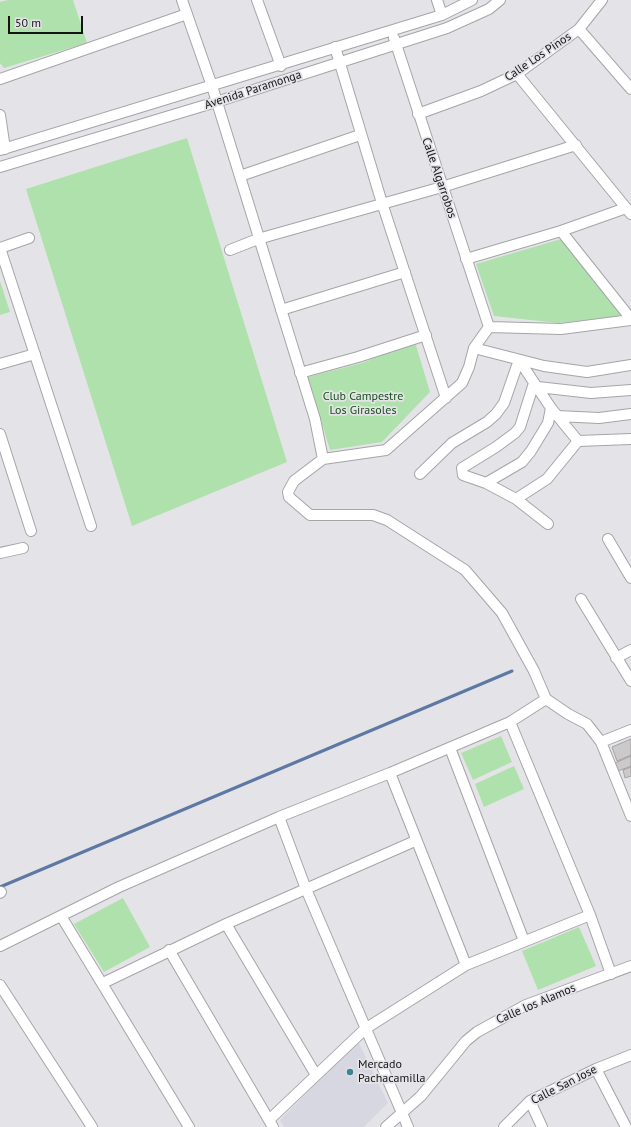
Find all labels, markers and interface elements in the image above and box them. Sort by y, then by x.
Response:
scale bar [10,8,85,34]
text: 50 m [15,15,41,30]
street label: Calle Los Pinos [502,29,574,85]
street label: Avenida Paramonga [203,68,303,112]
street label: Calle Algarrobos [418,136,460,220]
park label: Club Campestre Los Girasoles [323,390,403,418]
street label: Calle los Alamos [494,981,578,1027]
place label: Mercado Pachacamilla [358,1058,425,1086]
street label: Calle San Jose [529,1062,599,1108]
marker: Mercado Pachacamilla [345,1067,355,1077]

